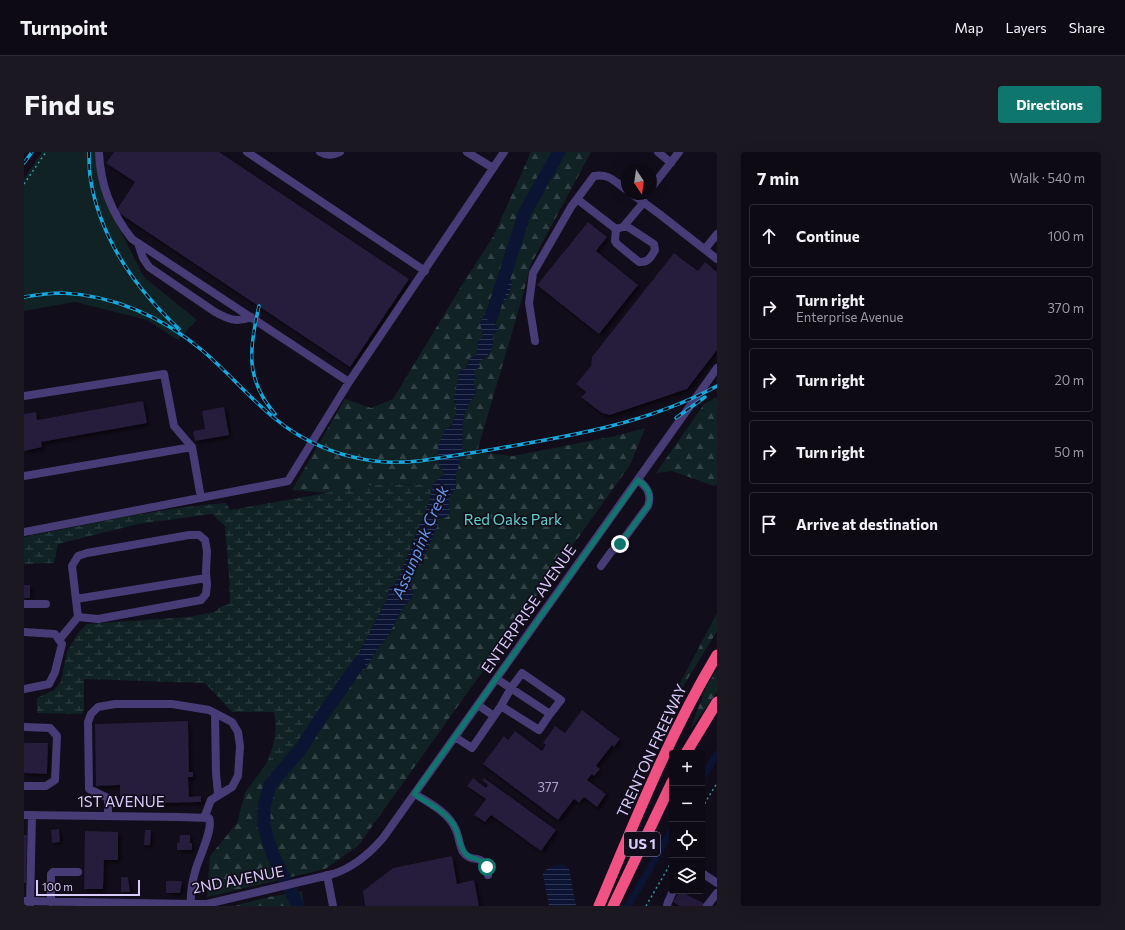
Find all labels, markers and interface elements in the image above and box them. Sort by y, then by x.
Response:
text: Turnpoint [20,16,108,39]
text: Map [955,19,983,36]
text: Layers [1005,19,1047,36]
text: Share [1069,19,1105,36]
button: Directions [998,86,1101,123]
text: Find us [24,87,115,121]
north arrow [621,164,657,200]
text: 7 min [757,168,799,189]
text: Walk · 540 m [1010,170,1085,186]
icon: ahead [758,225,780,247]
text: Continue [796,227,860,245]
text: 100 m [1048,228,1084,244]
text: Turn right [796,291,865,309]
icon: right [758,297,780,319]
text: 370 m [1047,300,1084,316]
text: Enterprise Avenue [796,309,903,325]
icon: right [758,369,780,391]
text: Turn right [796,371,865,389]
text: 20 m [1055,372,1084,388]
icon: right [758,441,780,463]
text: Turn right [796,443,865,461]
text: 50 m [1054,444,1084,460]
water label: Assunpink Creek [387,482,452,602]
park label: Red Oaks Park [464,510,562,528]
icon: arrive [758,513,780,535]
text: Arrive at destination [796,515,938,533]
route end [611,535,629,553]
street label: ENTERPRISE AVENUE [477,541,579,676]
street label: TRENTON FREEWAY [612,681,690,820]
map controls [669,750,705,894]
button: + [669,750,705,786]
house number: 377 [537,779,559,795]
button: − [669,786,705,822]
street label: 1ST AVENUE [77,792,165,810]
button: locate [669,822,705,858]
road number: US 1 [624,832,660,856]
route start [478,858,496,876]
button: layers [669,858,705,894]
street label: 2ND AVENUE [190,861,285,897]
scale bar [36,878,140,897]
text: 100 m [42,880,73,893]

